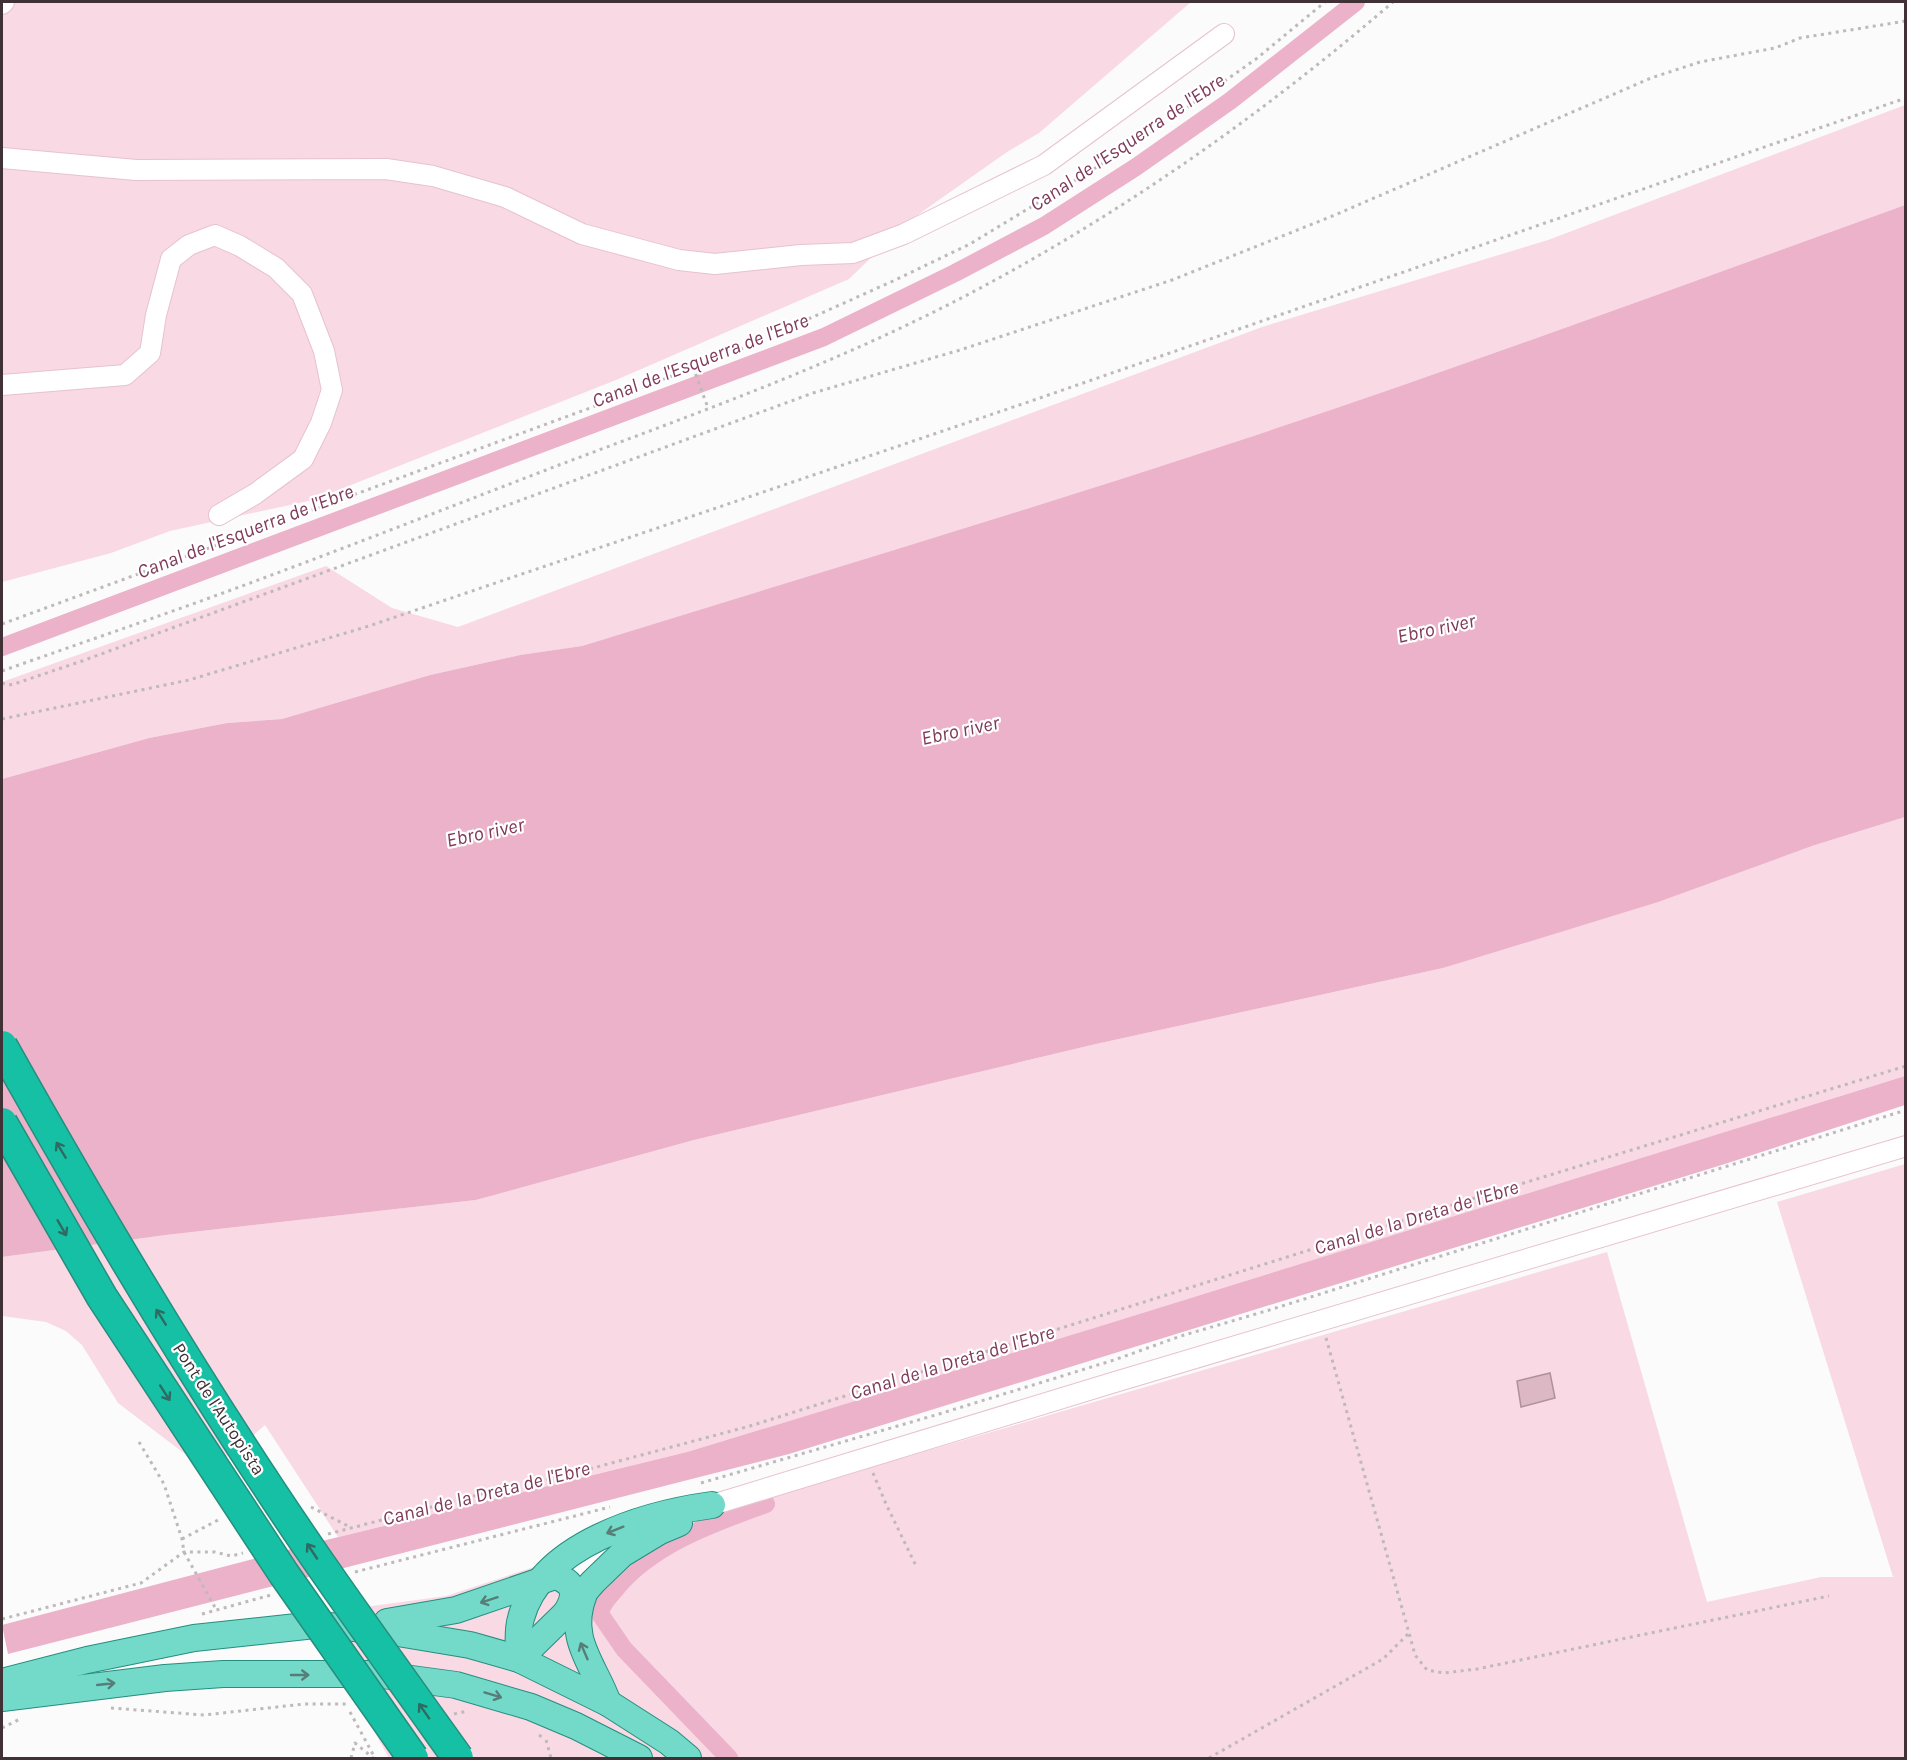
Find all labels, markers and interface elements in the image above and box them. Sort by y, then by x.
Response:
water label: Canal de l'Esquerra de l'Ebre [1026,69,1229,216]
water label: Canal de l'Esquerra de l'Ebre [589,309,812,412]
water label: Canal de l'Esquerra de l'Ebre [134,480,357,583]
water label: Ebro river [1395,609,1478,648]
water label: Ebro river [919,711,1002,750]
water label: Ebro river [444,813,527,852]
one-way arrow [54,1142,66,1159]
water label: Canal de la Dreta de l'Ebre [1311,1175,1521,1260]
one-way arrow [57,1219,69,1236]
one-way arrow [154,1309,166,1326]
water label: Canal de la Dreta de l'Ebre [847,1320,1057,1405]
street label: Pont de l'Autopista [168,1339,270,1479]
one-way arrow [159,1385,172,1402]
water label: Canal de la Dreta de l'Ebre [380,1457,592,1530]
one-way arrow [606,1525,625,1536]
one-way arrow [306,1544,318,1560]
one-way arrow [480,1595,499,1606]
one-way arrow [578,1642,589,1660]
one-way arrow [290,1669,310,1681]
one-way arrow [95,1678,115,1689]
one-way arrow [483,1690,502,1701]
one-way arrow [418,1703,430,1719]

